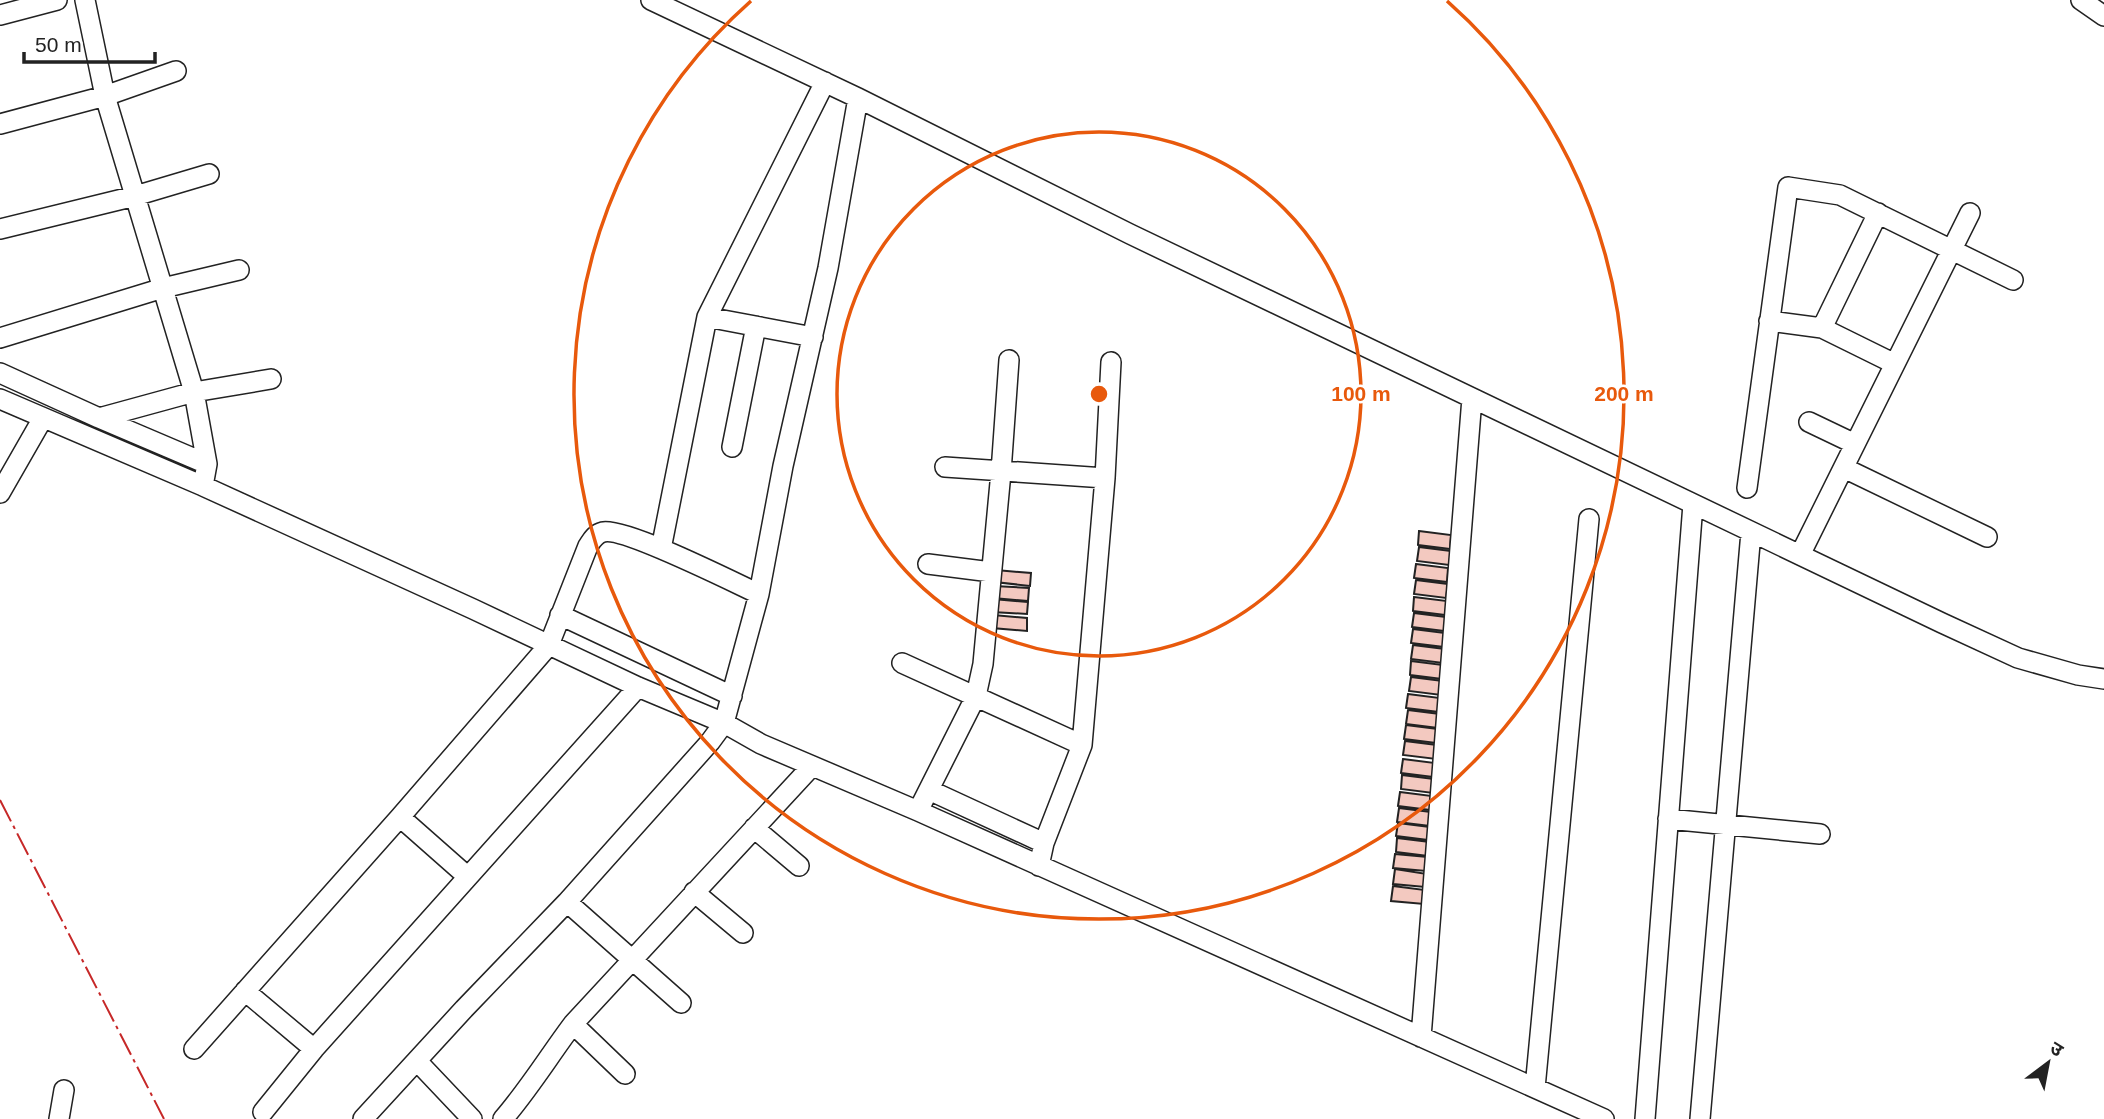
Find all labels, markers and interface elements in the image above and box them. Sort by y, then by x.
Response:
scale bar [24,21,156,65]
text: 50 m [35,33,82,56]
centre of rings [1087,382,1111,406]
text: 100 m [1331,382,1391,405]
text: 200 m [1594,382,1654,405]
north arrow [2013,1028,2083,1098]
text: उ [2046,1037,2068,1061]

